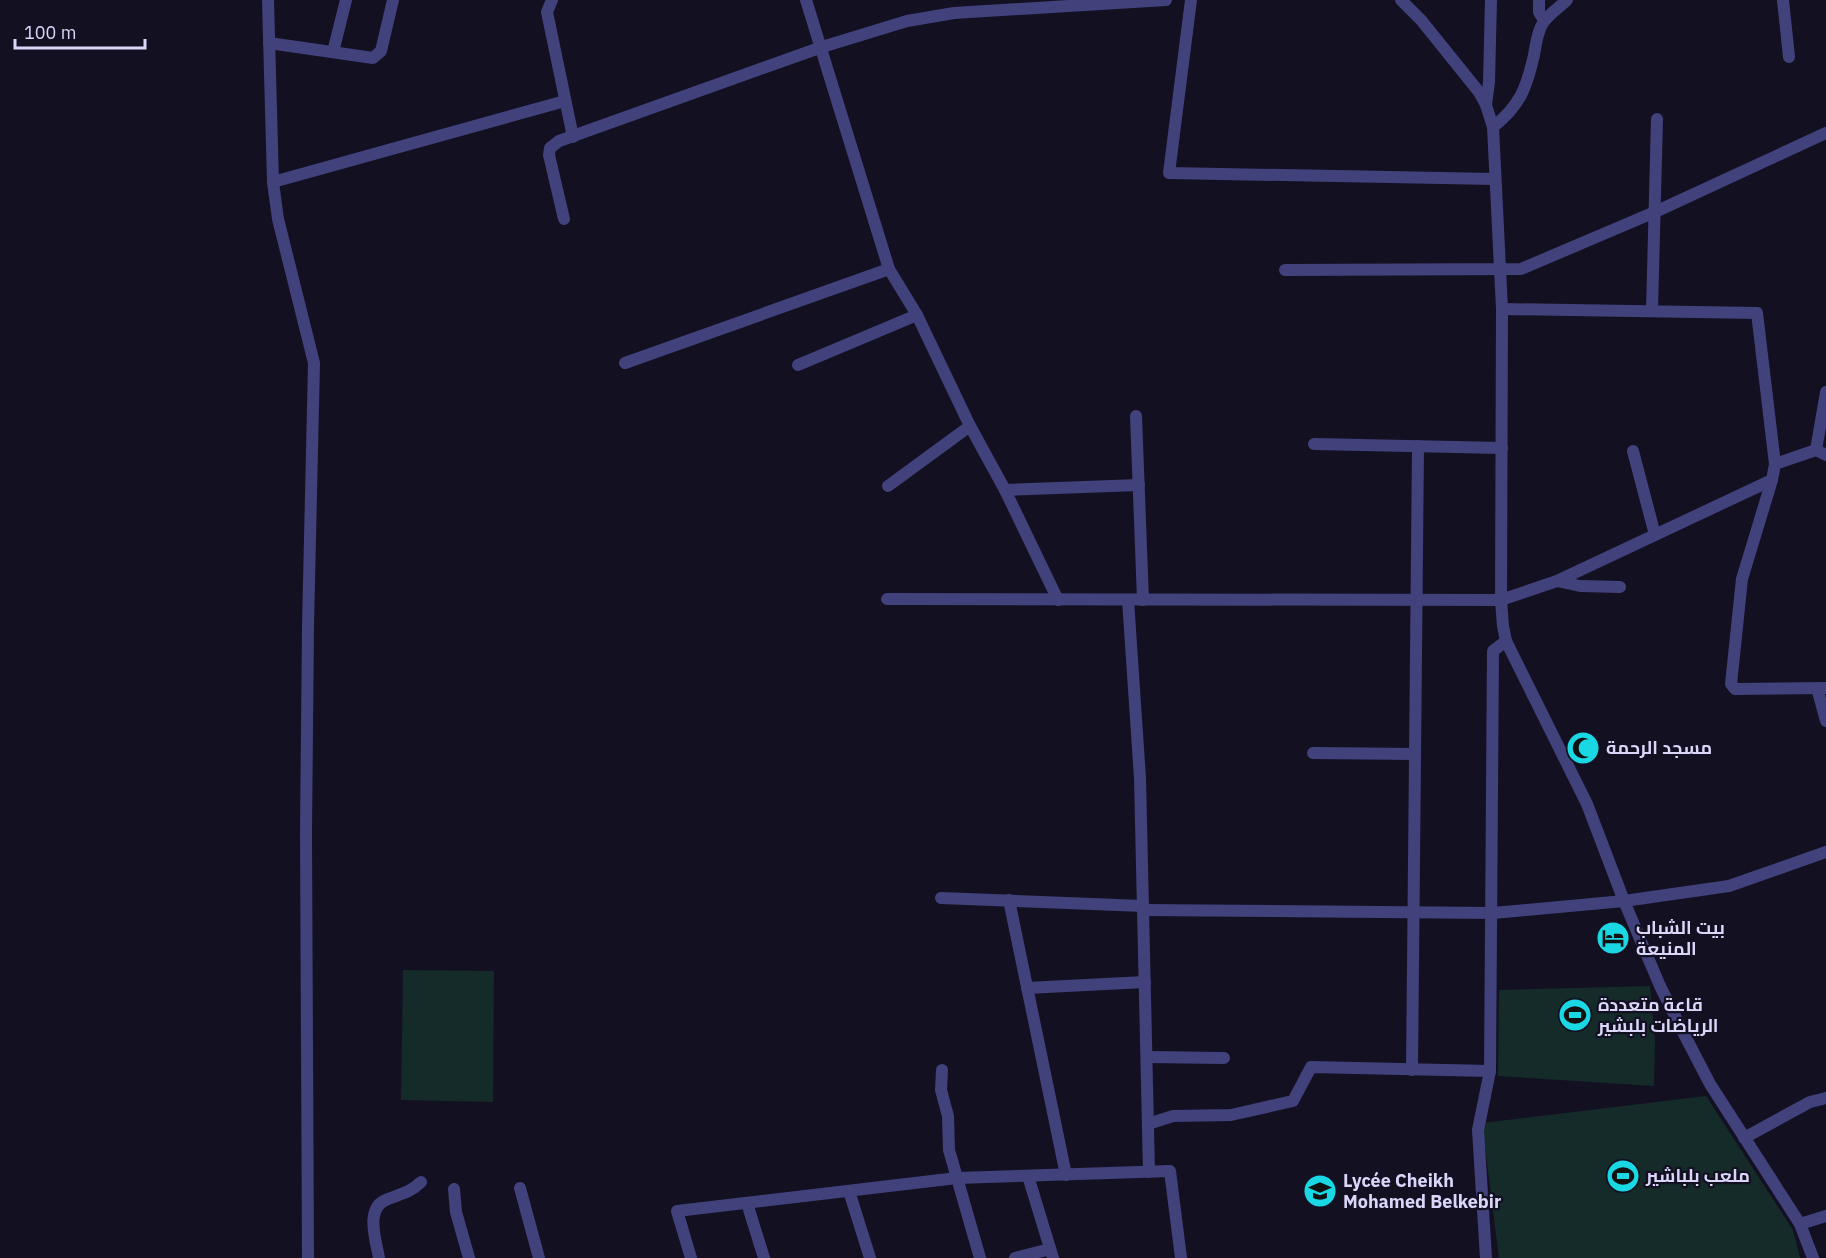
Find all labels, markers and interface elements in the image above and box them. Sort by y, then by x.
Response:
scale bar [15,12,146,50]
text: 100 m [24,21,76,44]
mosque icon: مسجد الرحمة [1565,730,1601,766]
place label: مسجد الرحمة [1606,736,1712,759]
place label: بيت الشباب المنيعة [1636,916,1725,960]
hotel icon: بيت الشباب المنيعة [1595,920,1631,956]
place label: قاعة متعددة الرياضات بلبشير [1597,993,1718,1037]
sports icon: قاعة متعددة الرياضات بلبشير [1557,997,1593,1033]
sports icon: ملعب بلباشير [1605,1158,1641,1194]
place label: ملعب بلباشير [1645,1164,1750,1187]
place label: Lycée Cheikh Mohamed Belkebir [1343,1169,1501,1213]
school or university icon: Lycée Cheikh Mohamed Belkebir [1302,1173,1338,1209]

